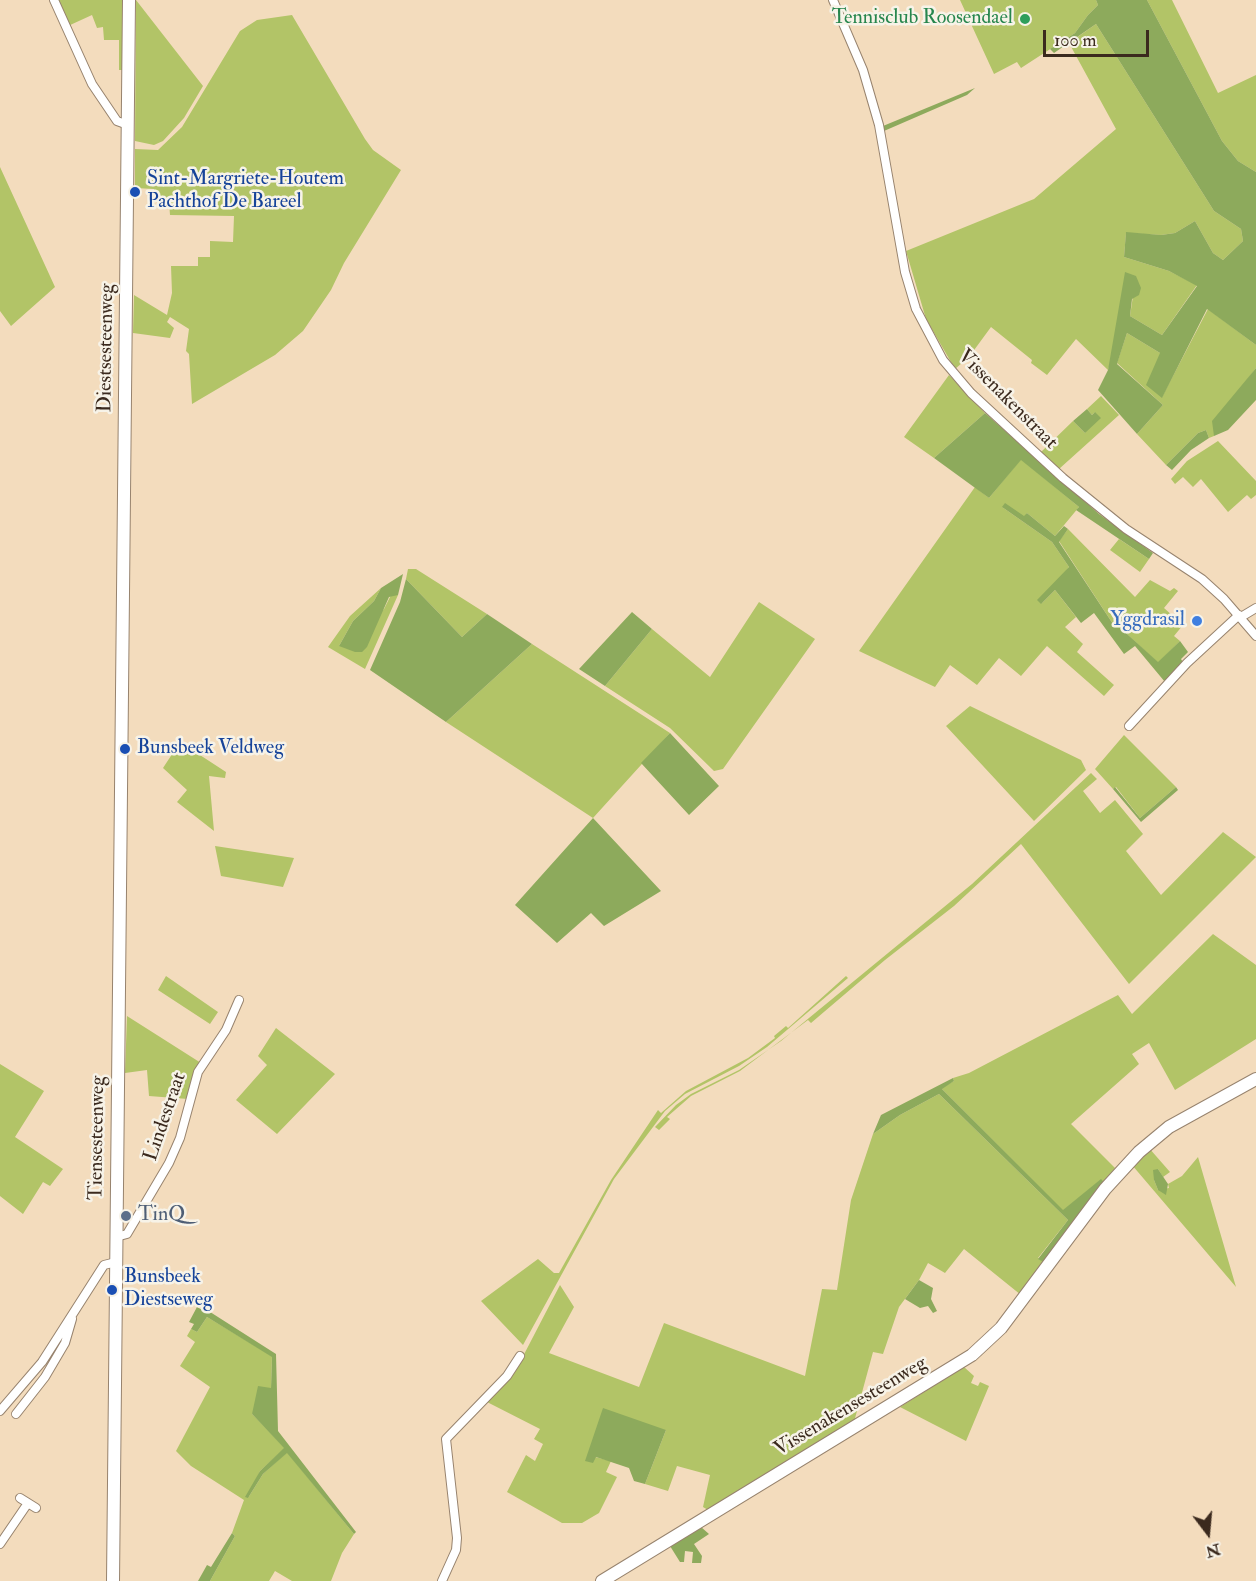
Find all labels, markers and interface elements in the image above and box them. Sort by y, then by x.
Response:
place label: Tennisclub Roosendael [832,7,1013,31]
marker: Tennisclub Roosendael [1018,12,1032,26]
scale bar [1046,18,1152,56]
text: 100 m [1054,29,1097,52]
place label: Sint-Margriete-Houtem Pachthof De Bareel [147,168,344,215]
marker: Sint-Margriete-Houtem Pachthof De Bareel [128,185,142,199]
street label: Diestsesteenweg [94,283,120,413]
street label: Vissenakenstraat [952,345,1062,455]
place label: Yggdrasil [1110,609,1185,633]
marker: Yggdrasil [1190,614,1204,628]
place label: Bunsbeek Veldweg [137,737,284,761]
marker: Bunsbeek Veldweg [118,742,132,756]
street label: Lindestraat [140,1070,192,1164]
street label: Tiensesteenweg [85,1076,111,1200]
place label: TinQ [138,1204,185,1228]
marker: TinQ [119,1209,133,1223]
place label: Bunsbeek Diestseweg [124,1266,213,1313]
marker: Bunsbeek Diestseweg [105,1283,119,1297]
street label: Vissenakensesteenweg [770,1352,932,1462]
north arrow [1178,1503,1238,1563]
text: N [1203,1539,1223,1562]

